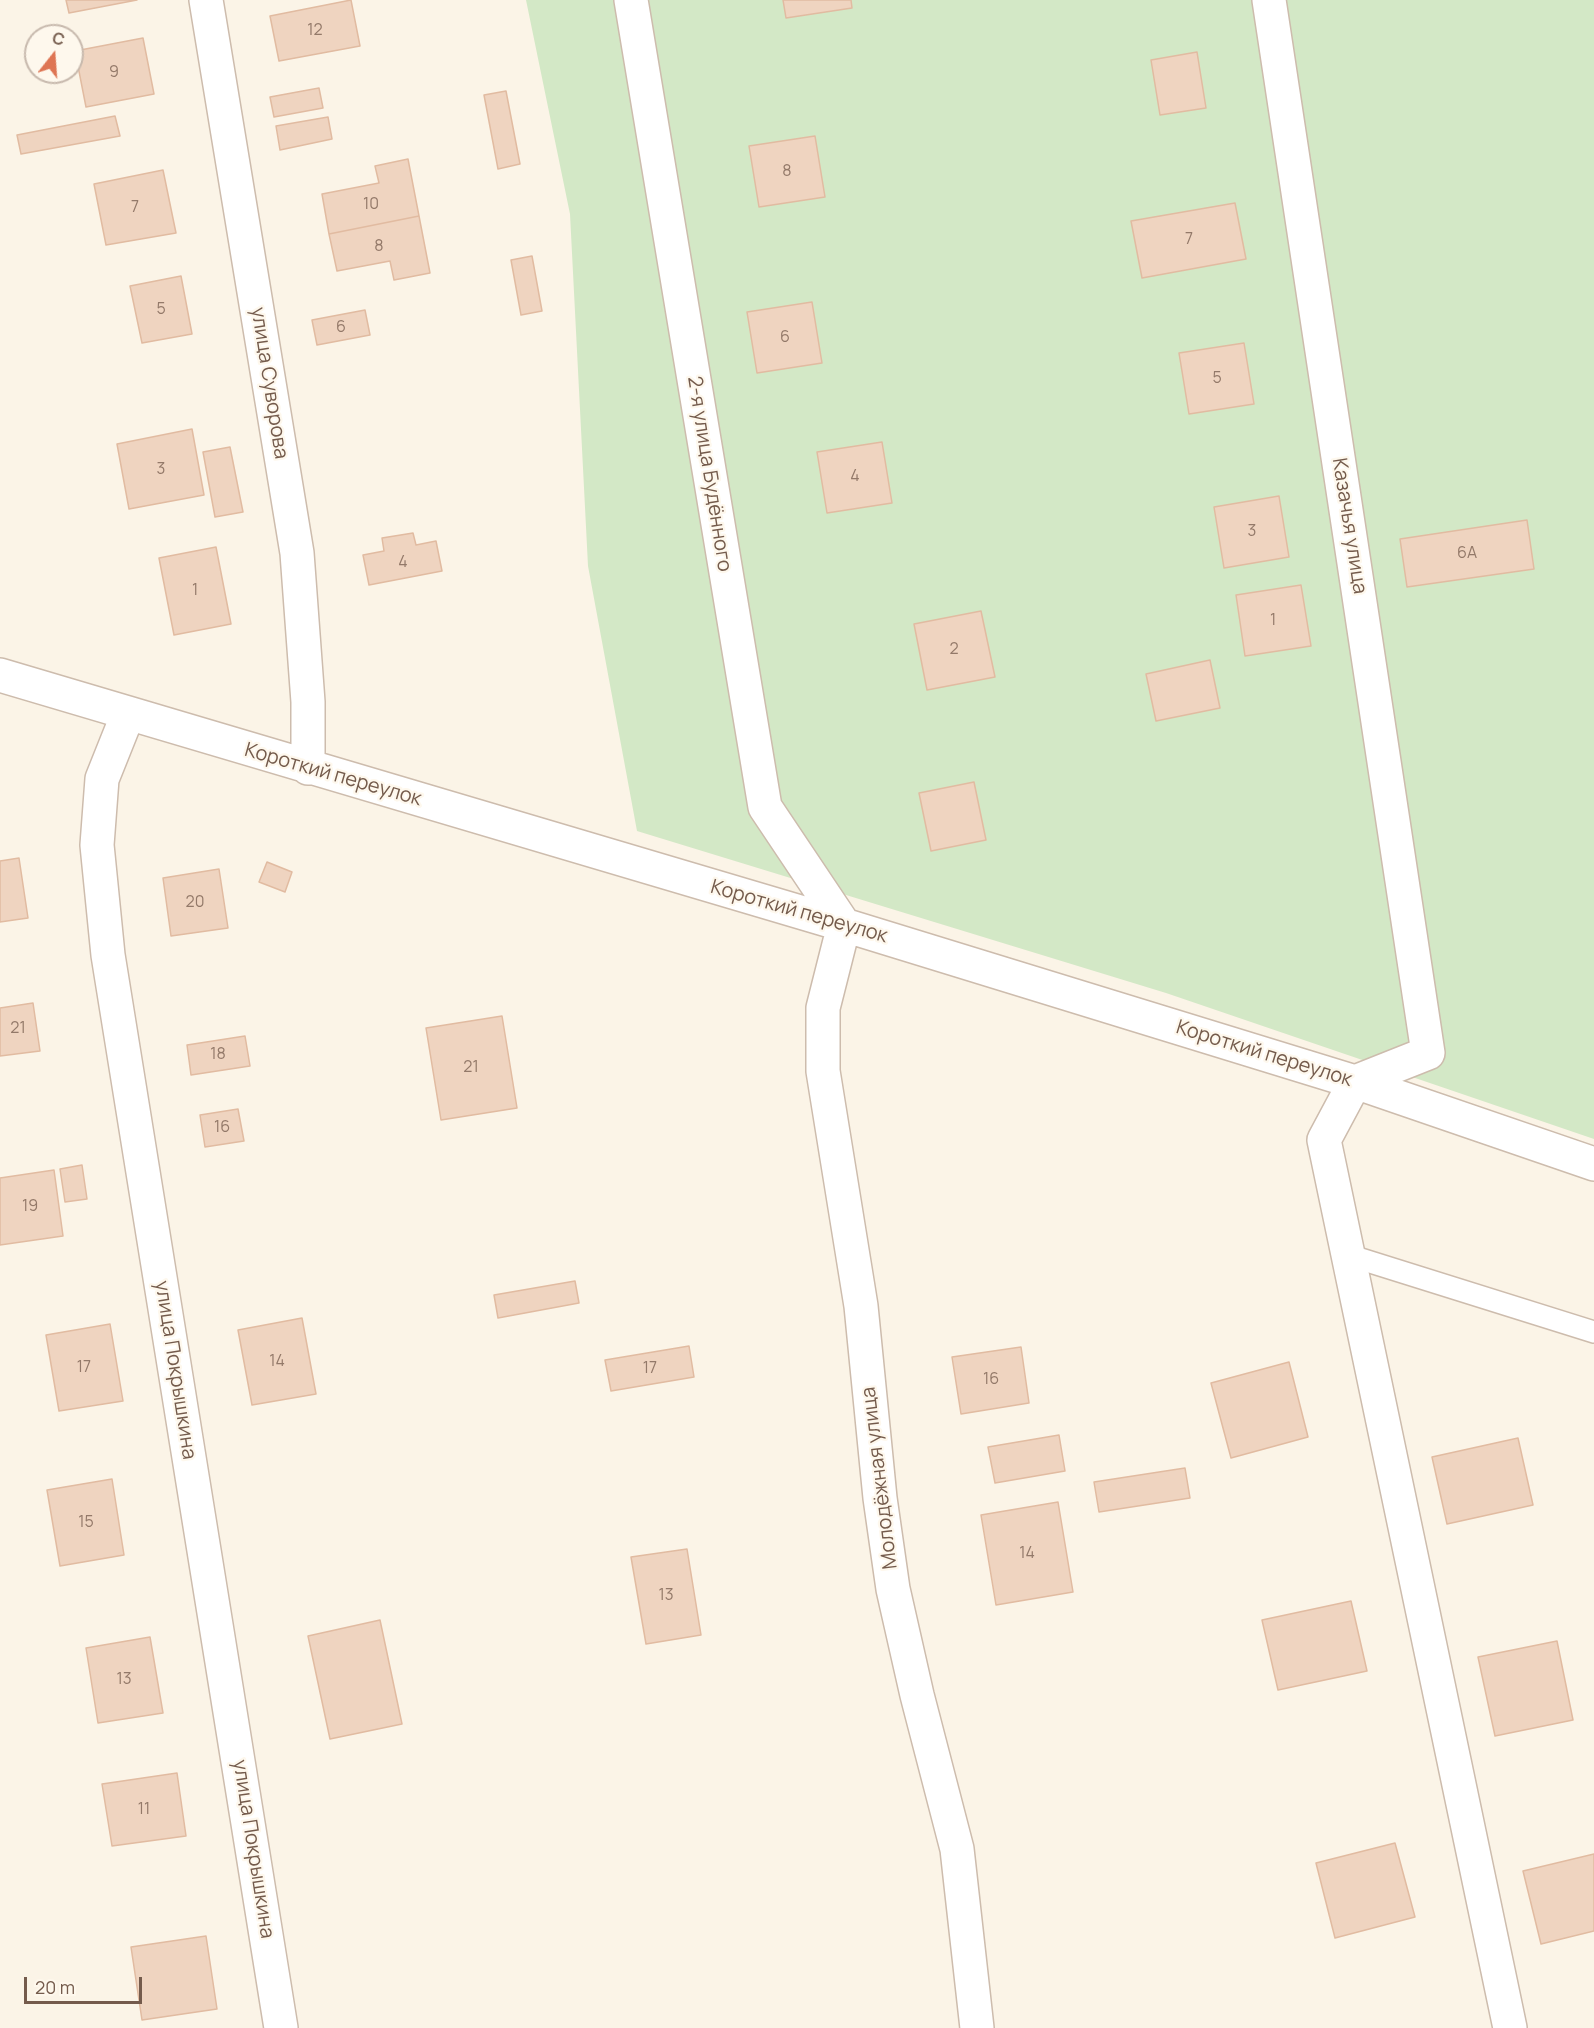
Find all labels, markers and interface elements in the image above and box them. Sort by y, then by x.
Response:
house number: 12 [307,21,323,41]
north arrow [24,24,84,84]
text: С [50,26,68,51]
house number: 9 [109,63,119,83]
house number: 8 [782,162,792,182]
house number: 10 [363,195,379,215]
house number: 7 [131,198,139,218]
house number: 7 [1185,230,1193,250]
house number: 8 [374,237,384,257]
house number: 5 [156,300,166,320]
street label: улица Суворова [245,305,293,461]
house number: 6 [336,318,346,338]
house number: 6 [780,328,790,348]
house number: 5 [1212,369,1222,389]
street label: 2-я улица Будённого [682,375,736,573]
street label: Казачья улица [1326,456,1372,596]
house number: 3 [157,460,165,480]
house number: 4 [850,467,860,487]
house number: 3 [1248,522,1256,542]
house number: 6А [1457,544,1477,564]
house number: 4 [398,553,408,573]
house number: 1 [192,581,198,601]
house number: 1 [1270,611,1276,631]
house number: 2 [949,640,959,660]
street label: Короткий переулок [242,738,424,812]
street label: Короткий переулок [708,875,890,949]
house number: 20 [186,893,204,913]
street label: Короткий переулок [1173,1016,1355,1092]
house number: 21 [10,1019,26,1039]
house number: 18 [210,1045,226,1065]
house number: 21 [463,1058,479,1078]
house number: 16 [214,1118,230,1138]
house number: 19 [22,1197,38,1217]
street label: улица Покрышкина [149,1279,201,1461]
house number: 14 [269,1352,285,1372]
house number: 17 [77,1358,91,1378]
house number: 17 [643,1359,657,1379]
house number: 16 [983,1370,999,1390]
street label: Молодёжная улица [857,1385,903,1571]
house number: 15 [78,1513,94,1533]
house number: 14 [1019,1544,1035,1564]
house number: 13 [658,1586,674,1606]
house number: 13 [116,1670,132,1690]
street label: улица Покрышкина [227,1758,279,1940]
house number: 11 [138,1800,150,1820]
scale bar [27,1965,146,2003]
text: 20 m [35,1975,75,1999]

